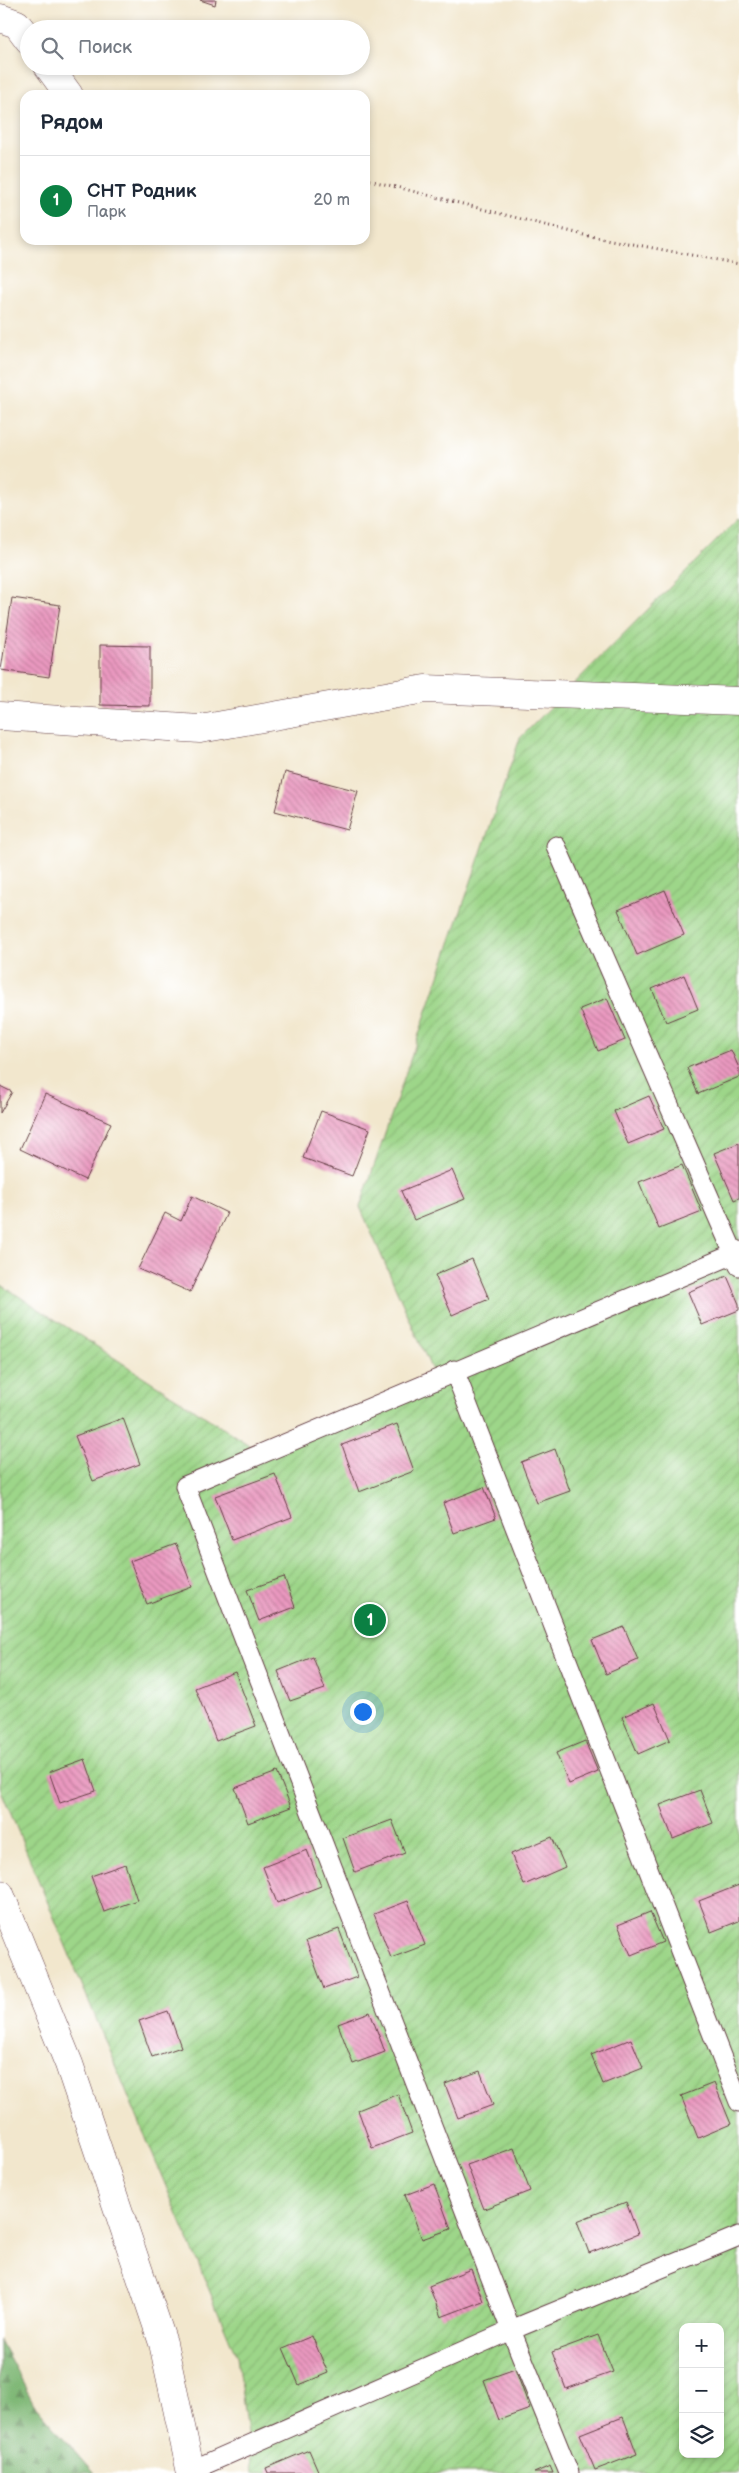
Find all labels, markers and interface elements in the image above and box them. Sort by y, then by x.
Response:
search box [20,20,370,75]
icon: search [38,34,66,62]
text: Поиск [78,36,132,59]
text: Рядом [40,110,103,135]
text: СНТ Родник [87,180,196,203]
text: 1 [53,191,59,210]
text: 20 m [314,191,350,210]
text: Парк [87,203,126,222]
pin: 1 [354,1601,386,1639]
your location [350,1699,376,1725]
map controls [679,2323,724,2458]
button: + [679,2323,724,2368]
button: − [679,2368,724,2413]
button: layers [679,2413,724,2458]

